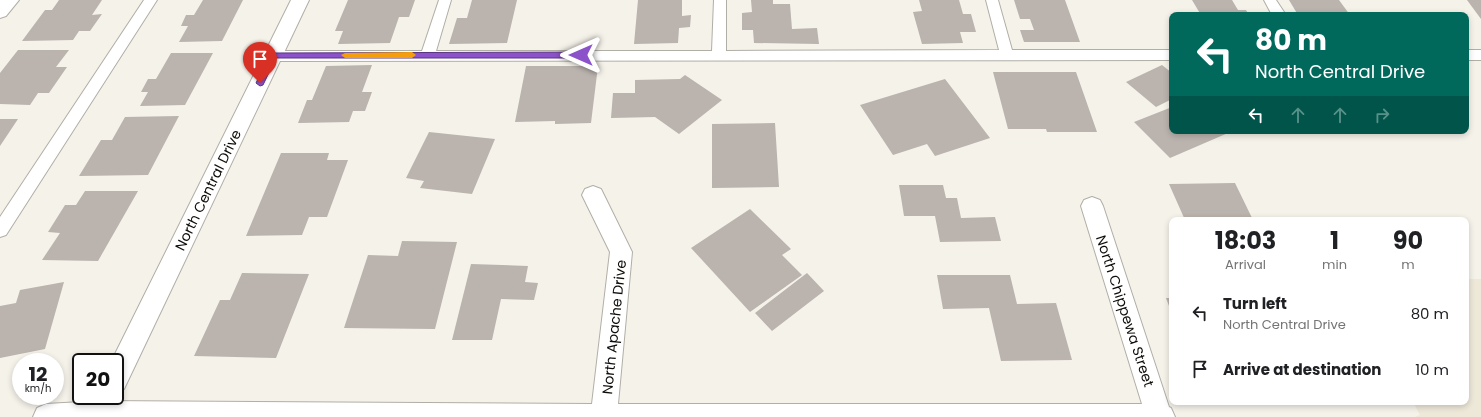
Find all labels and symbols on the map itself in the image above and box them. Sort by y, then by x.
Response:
position arrow [560,34,602,76]
pin [243,42,277,83]
street label: North Central Drive [170,126,246,254]
street label: North Chippewa Street [1091,233,1159,389]
street label: North Apache Drive [597,258,631,395]
speed limit sign: 20 [72,353,124,405]

